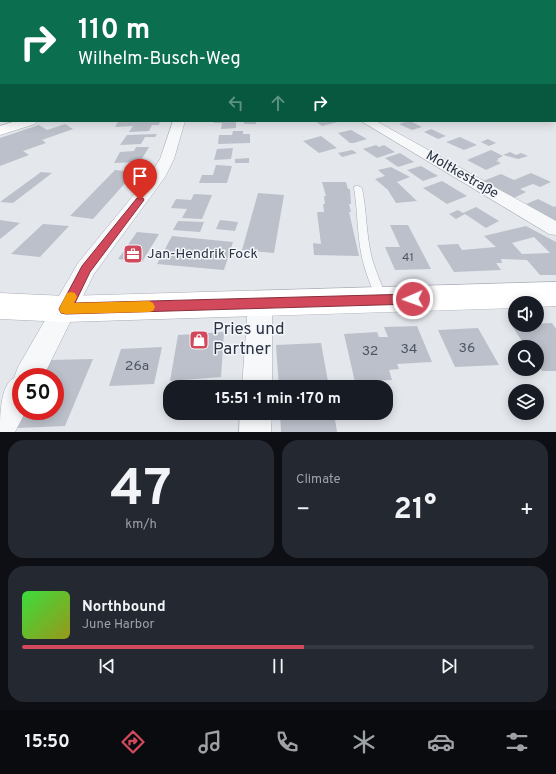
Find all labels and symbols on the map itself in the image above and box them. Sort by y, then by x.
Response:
street label: Moltkestraße [423,147,501,203]
pin [123,159,157,200]
office icon: Jan-Hendrik Fock [122,243,144,265]
place label: Jan-Hendrik Fock [147,246,258,263]
house number: 41 [402,250,414,266]
position arrow [392,278,434,320]
place label: Pries und Partner [213,319,285,361]
shop icon: Pries und Partner [188,329,210,351]
house number: 36 [459,340,475,357]
house number: 34 [400,341,418,358]
house number: 32 [362,343,378,360]
house number: 26a [125,358,149,375]
speed limit sign: 50 [12,368,64,420]

